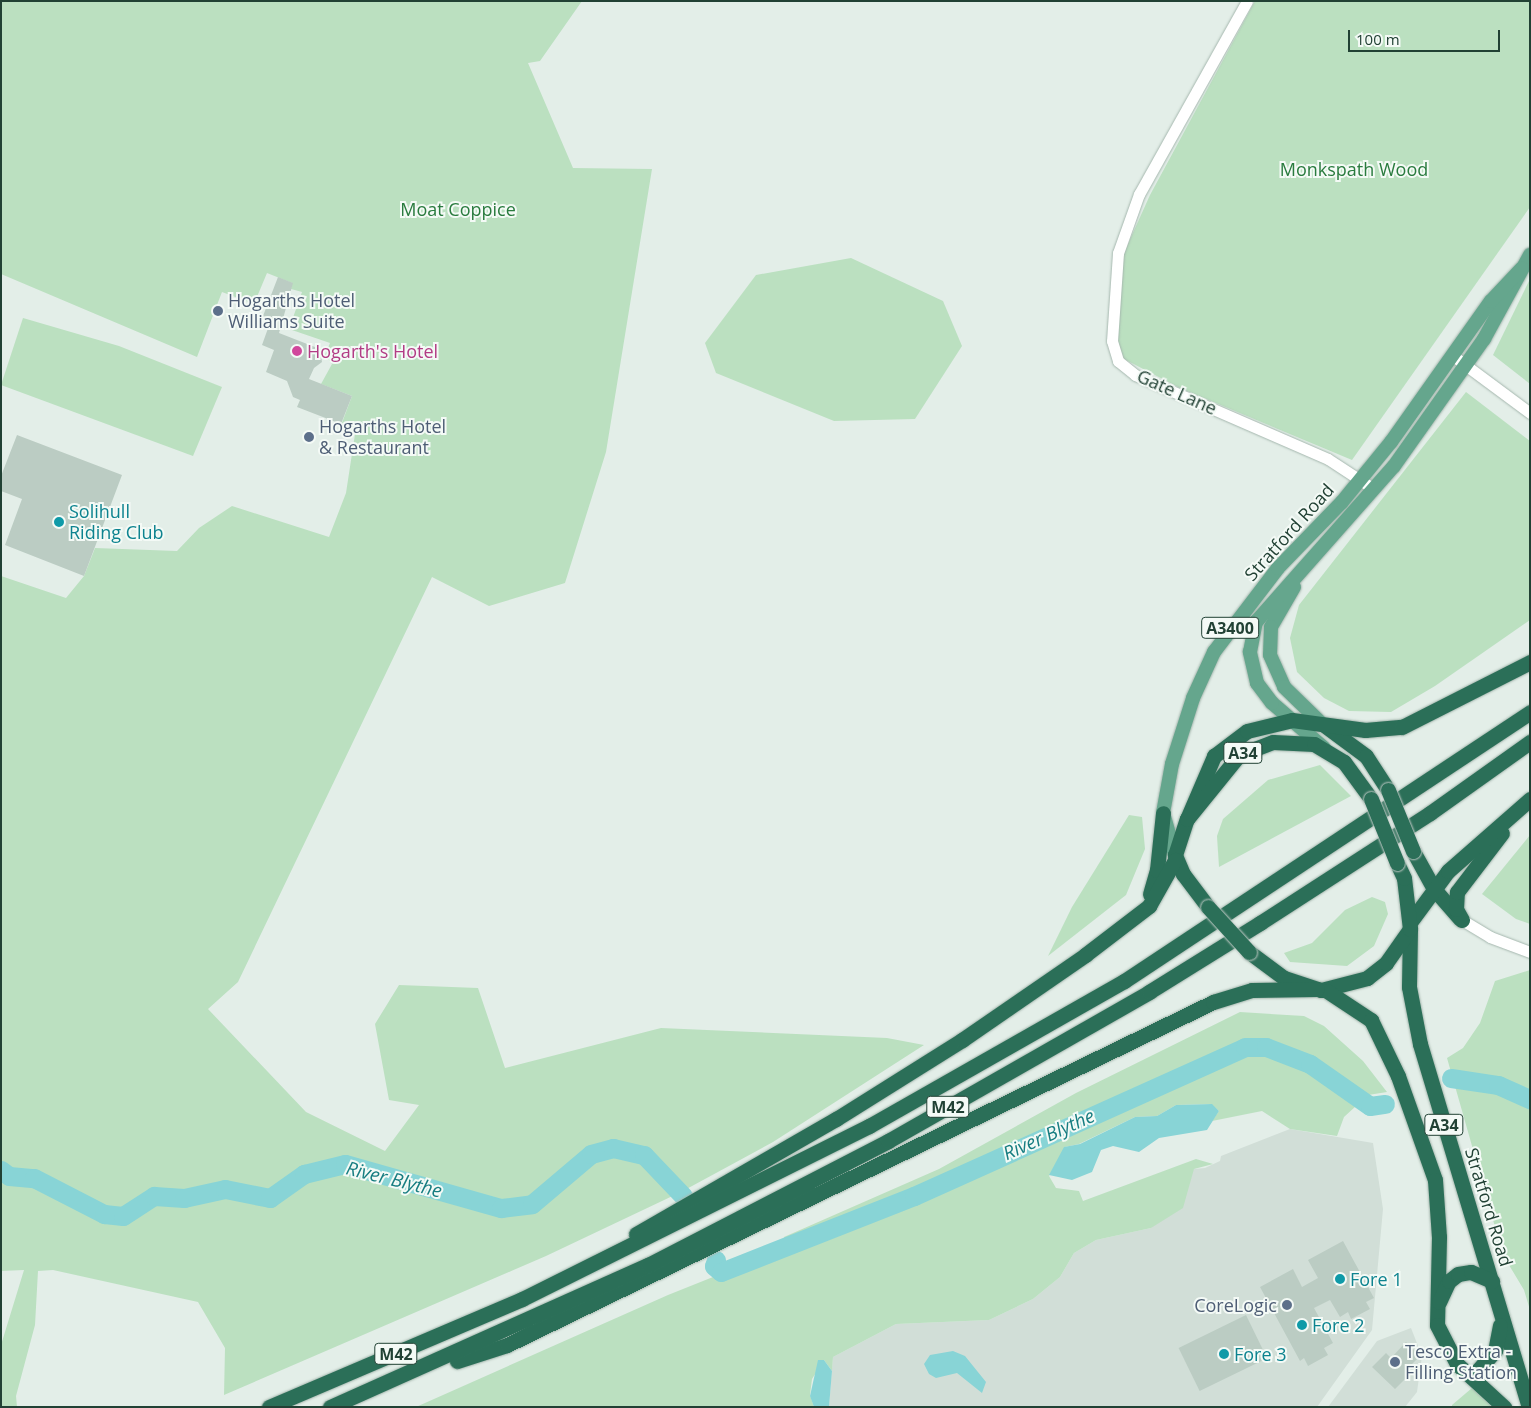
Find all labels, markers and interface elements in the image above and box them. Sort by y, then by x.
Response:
scale bar [1351,20,1504,52]
text: 100 m [1356,29,1400,49]
park label: Monkspath Wood [1280,158,1428,180]
park label: Moat Coppice [400,198,516,220]
place label: Hogarths Hotel Williams Suite [228,290,355,332]
marker: Hogarths Hotel Williams Suite [212,305,224,317]
place label: Hogarth's Hotel [307,340,438,362]
marker: Hogarth's Hotel [291,345,303,357]
street label: Gate Lane [1134,365,1220,419]
place label: Hogarths Hotel & Restaurant [319,416,446,458]
marker: Hogarths Hotel & Restaurant [303,431,315,443]
street label: Stratford Road [1240,479,1338,585]
place label: Solihull Riding Club [69,501,164,544]
marker: Solihull Riding Club [53,516,65,528]
road number: A3400 [1200,614,1260,641]
road number: A34 [1223,740,1263,766]
road number: M42 [926,1094,970,1120]
water label: River Blythe [1000,1105,1098,1165]
road number: A34 [1424,1112,1464,1138]
street label: Stratford Road [1461,1145,1517,1269]
water label: River Blythe [344,1157,444,1203]
place label: Fore 1 [1350,1268,1403,1290]
marker: Fore 1 [1334,1273,1346,1285]
place label: CoreLogic [1194,1294,1277,1316]
marker: CoreLogic [1281,1299,1293,1311]
place label: Fore 2 [1312,1314,1365,1336]
marker: Fore 2 [1296,1319,1308,1331]
road number: M42 [374,1340,418,1368]
place label: Tesco Extra - Filling Station [1405,1341,1517,1384]
place label: Fore 3 [1234,1343,1287,1365]
marker: Fore 3 [1218,1348,1230,1360]
marker: Tesco Extra - Filling Station [1389,1356,1401,1368]

